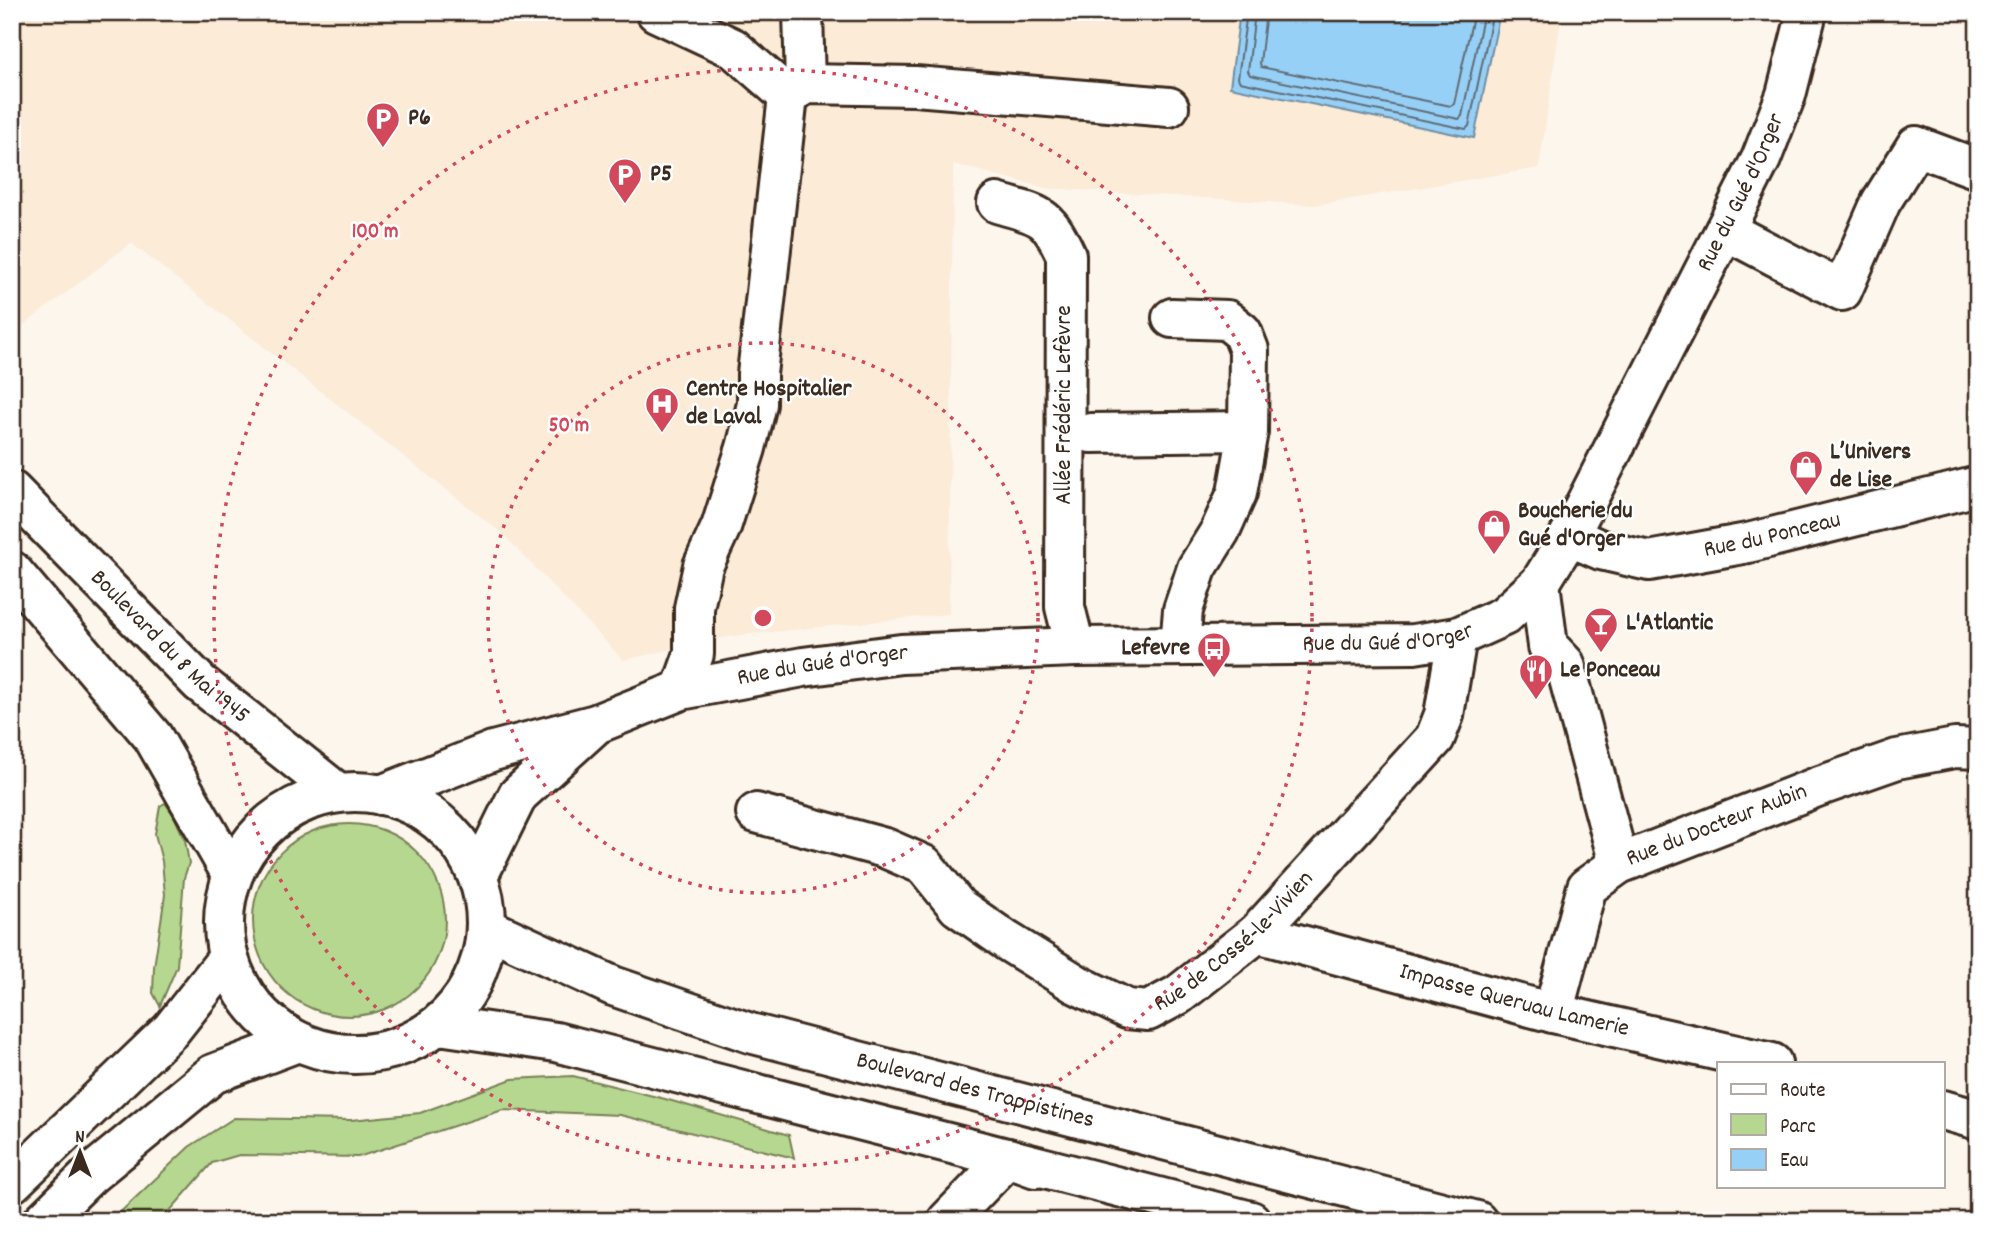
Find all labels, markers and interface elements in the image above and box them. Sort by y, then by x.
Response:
parking icon: P6 [364,100,402,149]
place label: P6 [408,102,431,136]
street label: Rue du Gué d'Orger [1689,109,1794,278]
parking icon: P5 [606,156,644,205]
place label: P5 [650,158,672,192]
text: 100 m [352,218,398,248]
street label: Allée Frédéric Lefèvre [1048,305,1082,505]
place label: Centre Hospitalier de Laval [686,373,853,435]
hospital icon: Centre Hospitalier de Laval [643,385,681,434]
text: 50 m [549,412,589,442]
place label: L’Univers de Lise [1830,436,1911,498]
shop icon: L’Univers de Lise [1787,448,1825,497]
place label: Boucherie du Gué d'Orger [1518,495,1633,557]
street label: Rue du Ponceau [1701,504,1844,568]
shop icon: Boucherie du Gué d'Orger [1475,507,1513,556]
street label: Boulevard du 8 Mai 1945 [82,563,256,733]
bar icon: L'Atlantic [1582,605,1620,654]
centre of rings [751,606,775,630]
place label: L'Atlantic [1626,607,1714,641]
street label: Rue du Gué d'Orger [1302,614,1480,662]
bus stop icon: Lefevre [1195,630,1233,679]
place label: Lefevre [1121,632,1190,666]
street label: Rue du Gué d'Orger [734,637,909,696]
restaurant icon: Le Ponceau [1517,652,1555,701]
place label: Le Ponceau [1560,654,1660,688]
street label: Rue du Docteur Aubin [1622,775,1812,876]
street label: Rue de Cossé-le-Vivien [1148,864,1322,1022]
street label: Impasse Queruau Lamerie [1395,955,1632,1047]
street label: Boulevard des Trappistines [852,1044,1098,1138]
legend [1717,1062,1944,1188]
text: Route [1780,1077,1826,1107]
text: Parc [1780,1113,1816,1143]
north arrow [46,1118,116,1188]
text: N [75,1125,85,1152]
text: Eau [1780,1147,1808,1177]

